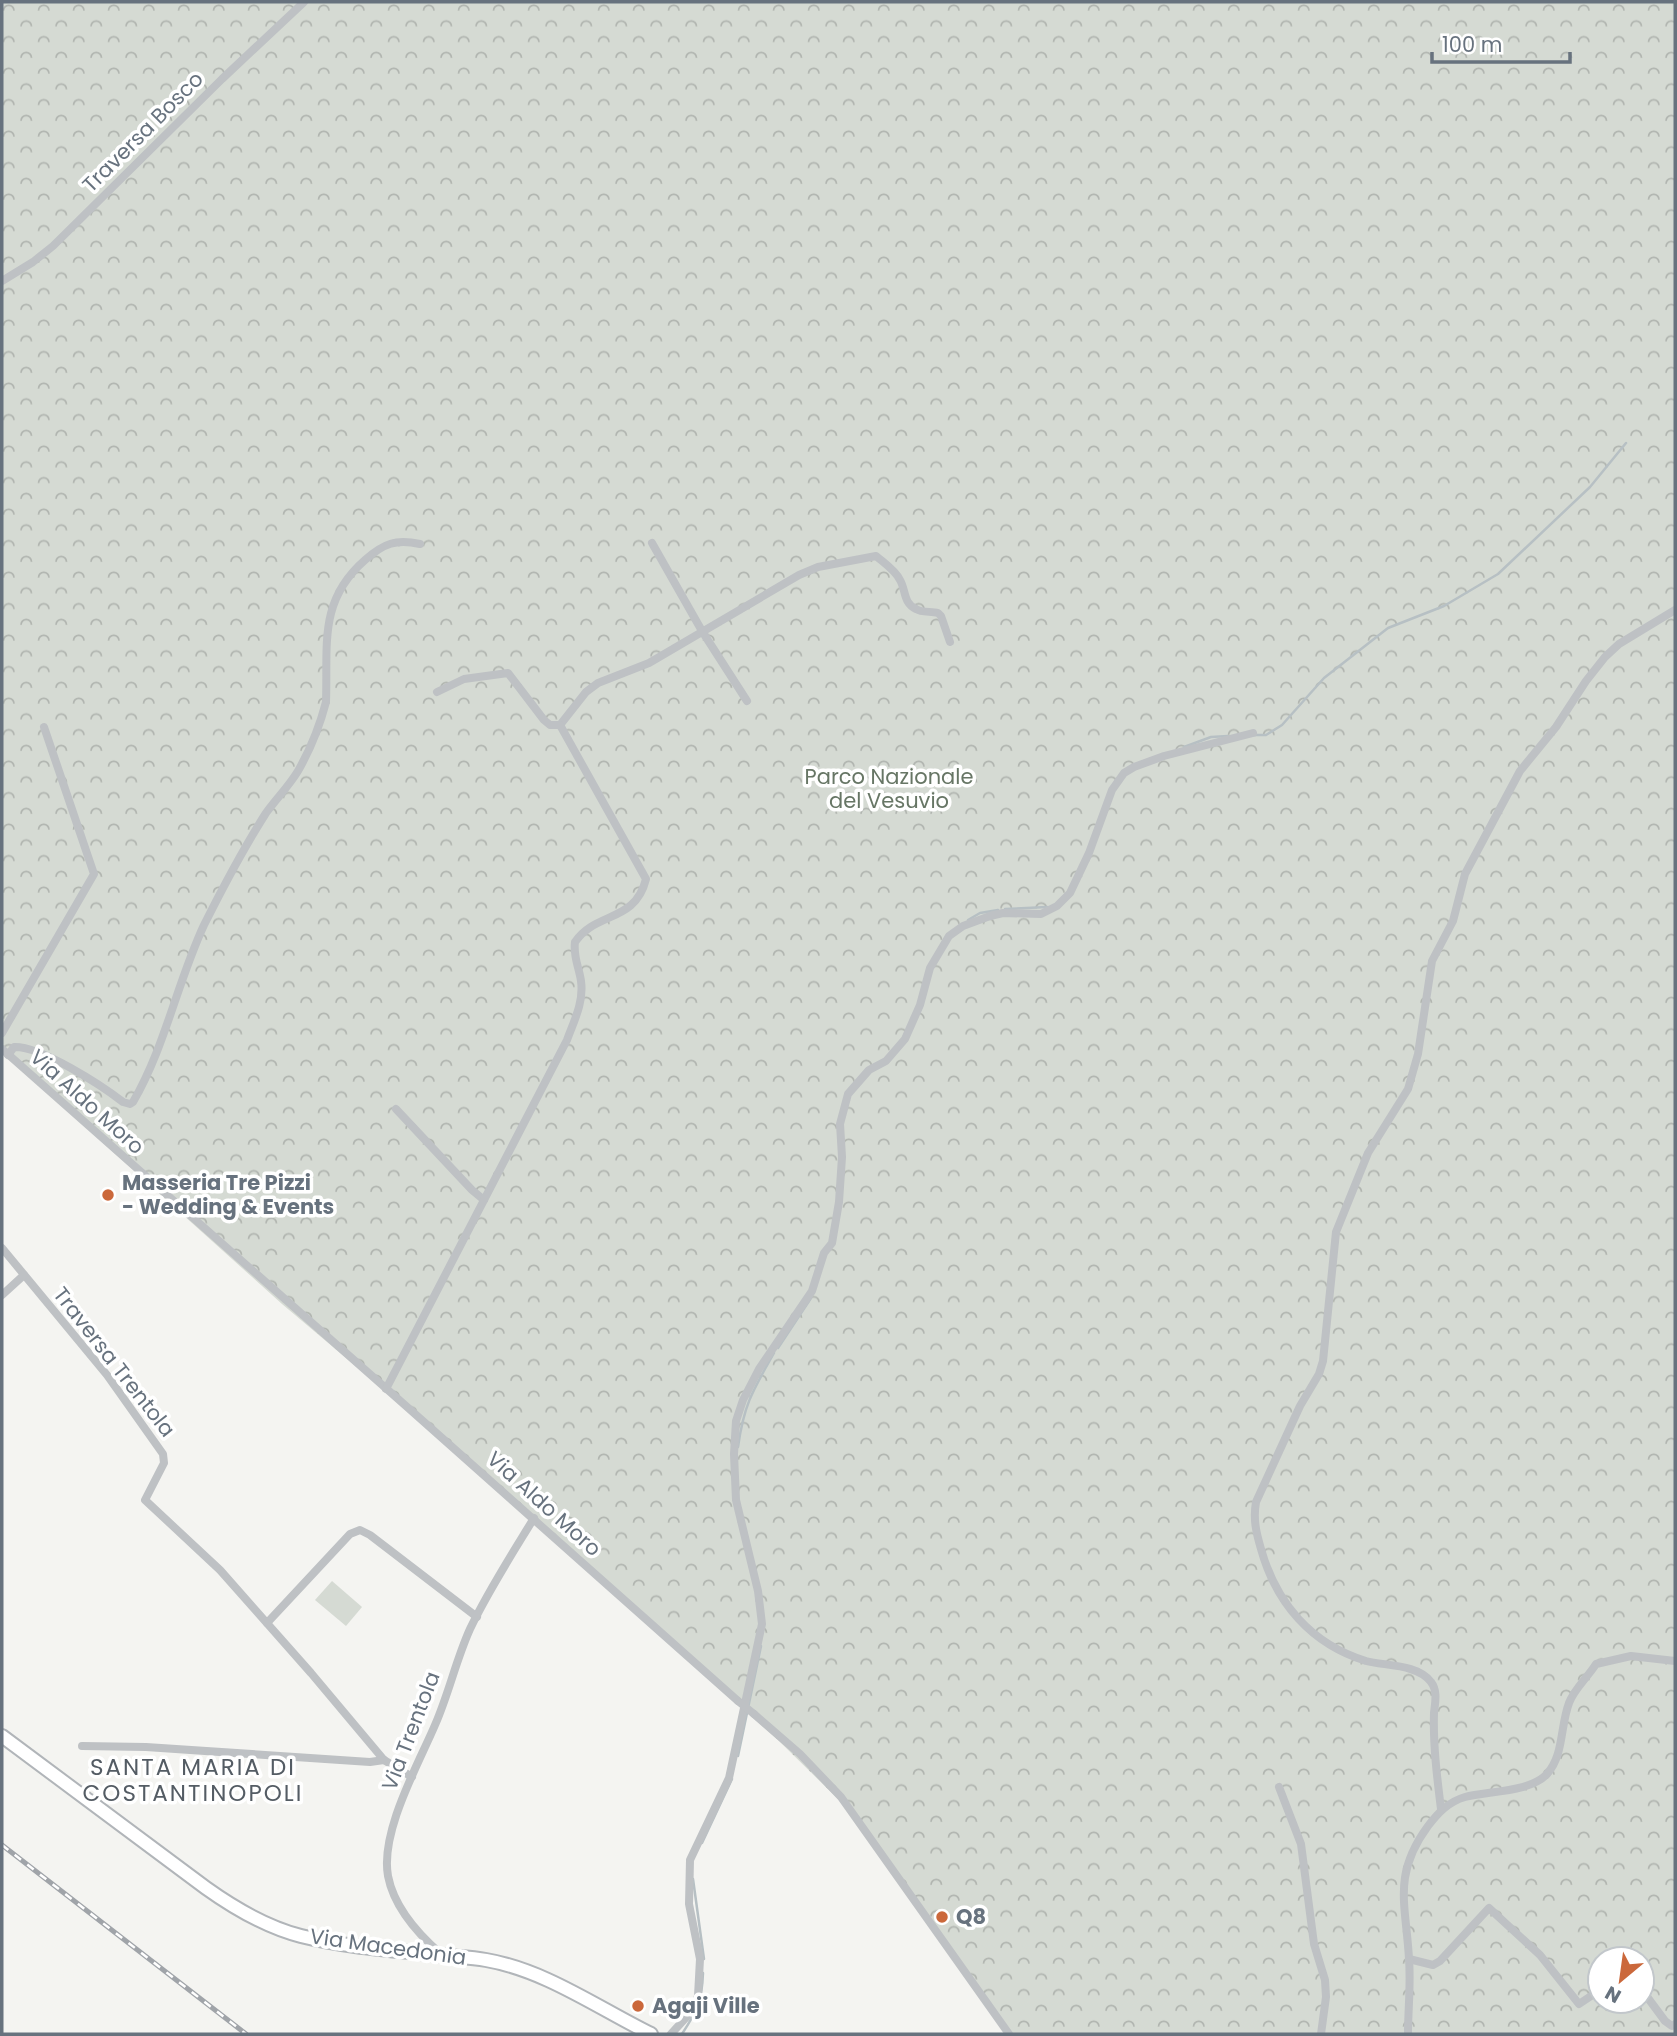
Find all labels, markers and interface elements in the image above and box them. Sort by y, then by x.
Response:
scale bar [1432,21,1570,65]
text: 100 m [1442,30,1502,59]
street label: Traversa Bosco [76,65,210,199]
park label: Parco Nazionale del Vesuvio [805,762,973,815]
street label: Via Aldo Moro [24,1042,151,1161]
place label: Masseria Tre Pizzi - Wedding & Events [122,1168,334,1221]
marker: Masseria Tre Pizzi - Wedding & Events [100,1187,116,1203]
street label: Traversa Trentola [47,1281,182,1443]
street label: Via Aldo Moro [481,1444,608,1563]
street label: Via Trentola [375,1667,447,1794]
district label: SANTA MARIA DI COSTANTINOPOLI [83,1751,303,1809]
place label: Q8 [956,1902,986,1931]
marker: Q8 [934,1909,950,1925]
street label: Via Macedonia [308,1921,468,1972]
north arrow [1586,1945,1656,2015]
text: N [1600,1979,1626,2010]
place label: Agaji Ville [652,1991,760,2020]
marker: Agaji Ville [630,1998,646,2014]

